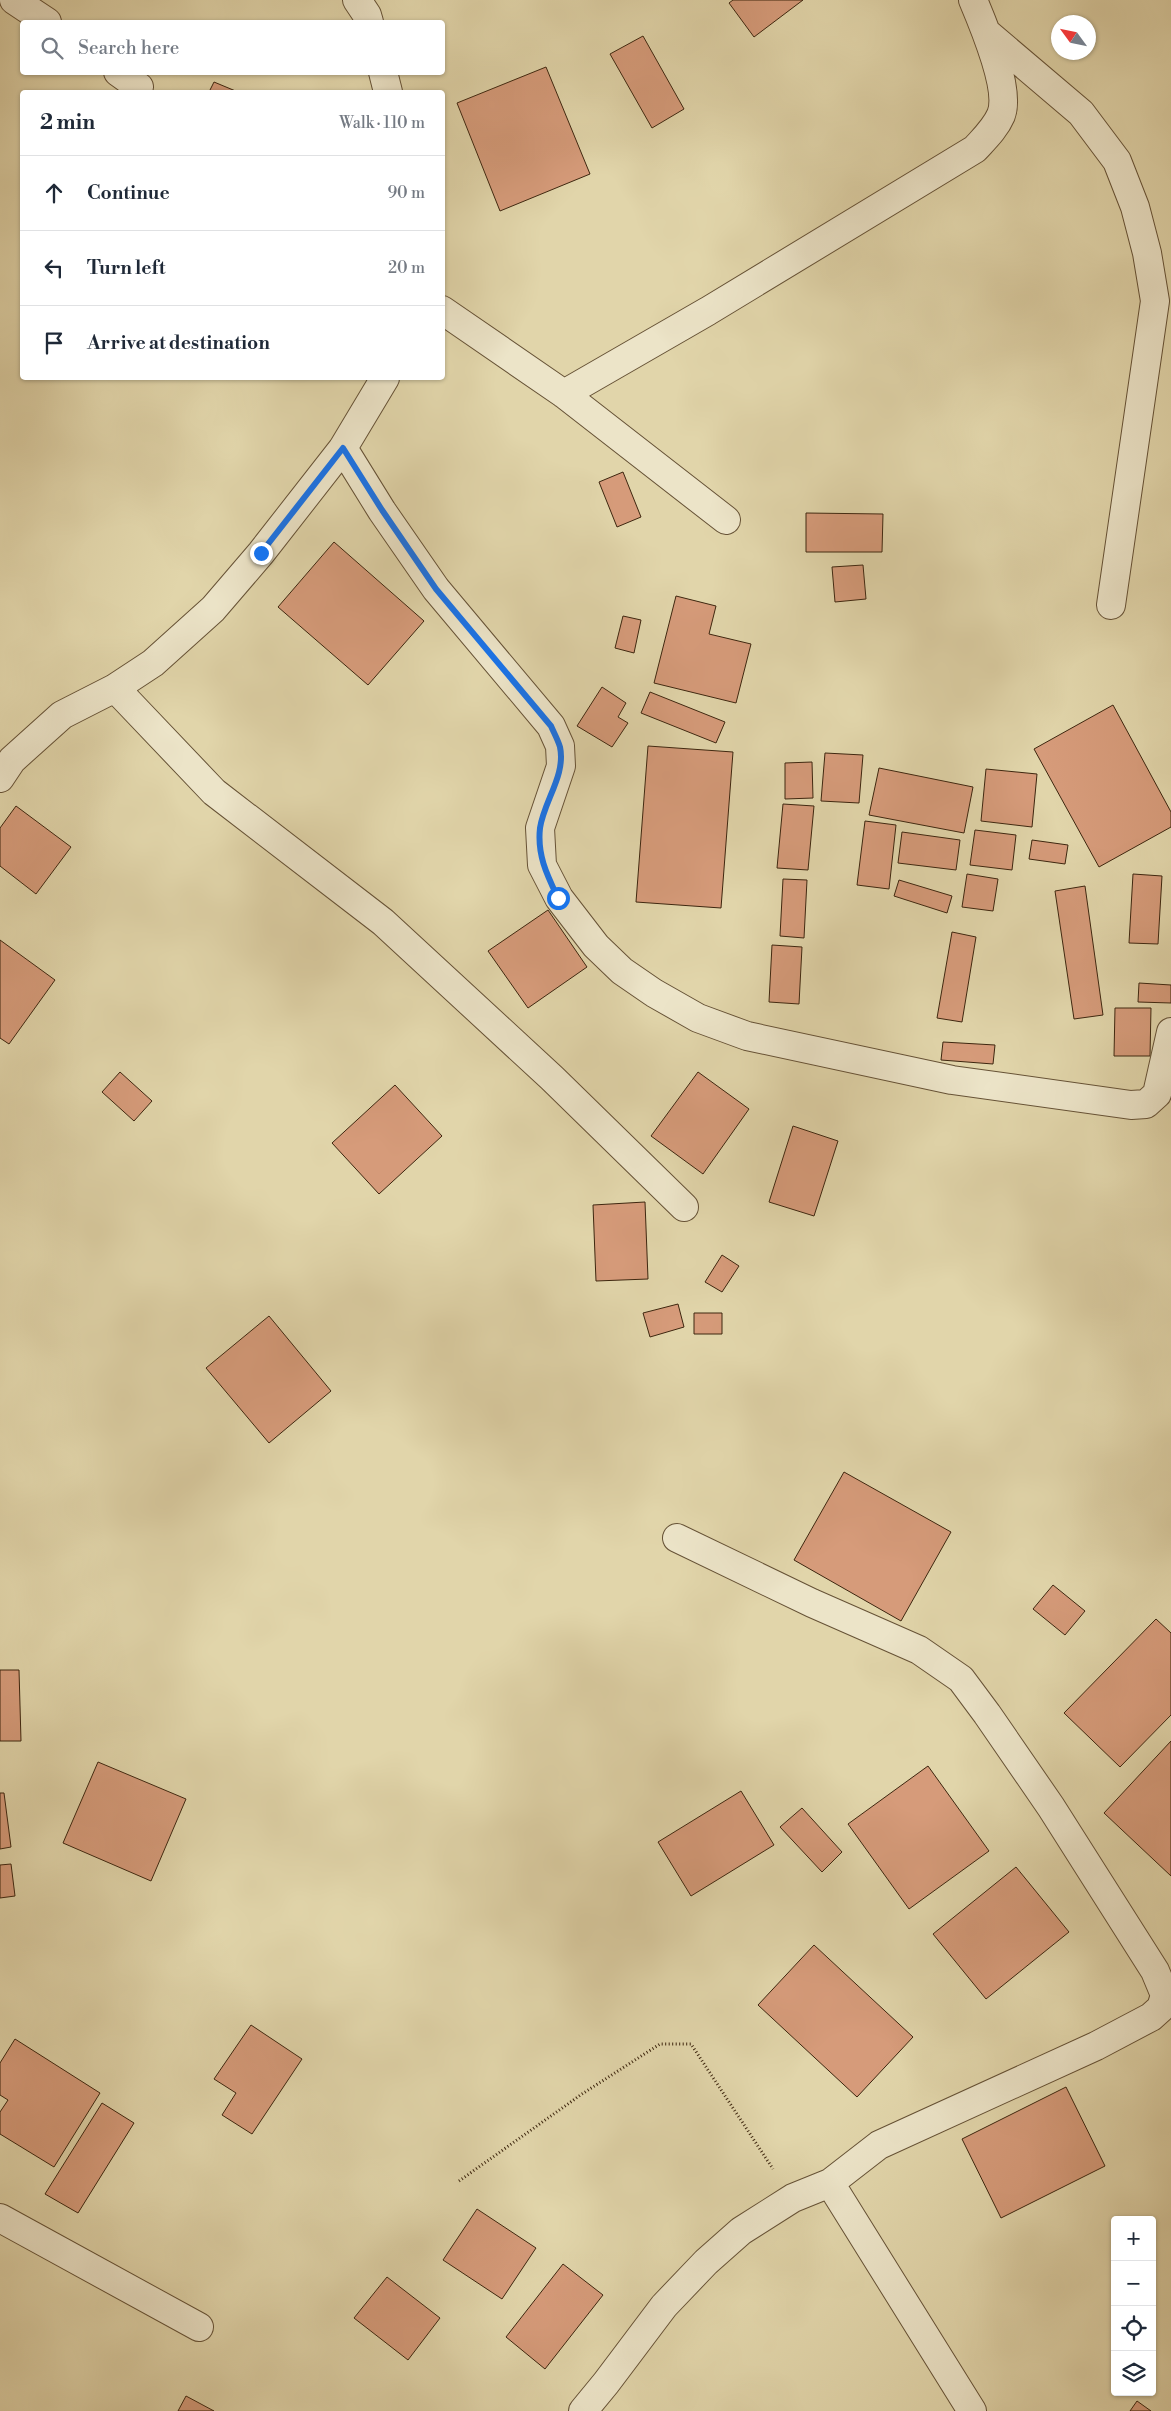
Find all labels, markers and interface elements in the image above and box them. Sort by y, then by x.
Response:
north arrow [1051,15,1096,60]
search box [20,20,445,75]
icon: search [38,34,66,62]
text: Search here [78,36,179,60]
text: 2 min [40,110,95,136]
text: Walk · 110 m [339,113,425,133]
icon: ahead [40,179,68,207]
text: Continue [87,181,170,205]
text: 90 m [387,183,425,203]
icon: left [40,254,68,282]
text: Turn left [87,256,166,280]
text: 20 m [388,258,425,278]
icon: arrive [40,329,68,357]
text: Arrive at destination [87,331,270,355]
route end [250,542,273,565]
route start [547,887,570,910]
map controls [1111,2216,1156,2396]
button: + [1111,2216,1156,2261]
button: − [1111,2261,1156,2306]
button: locate [1111,2306,1156,2351]
button: layers [1111,2351,1156,2396]

